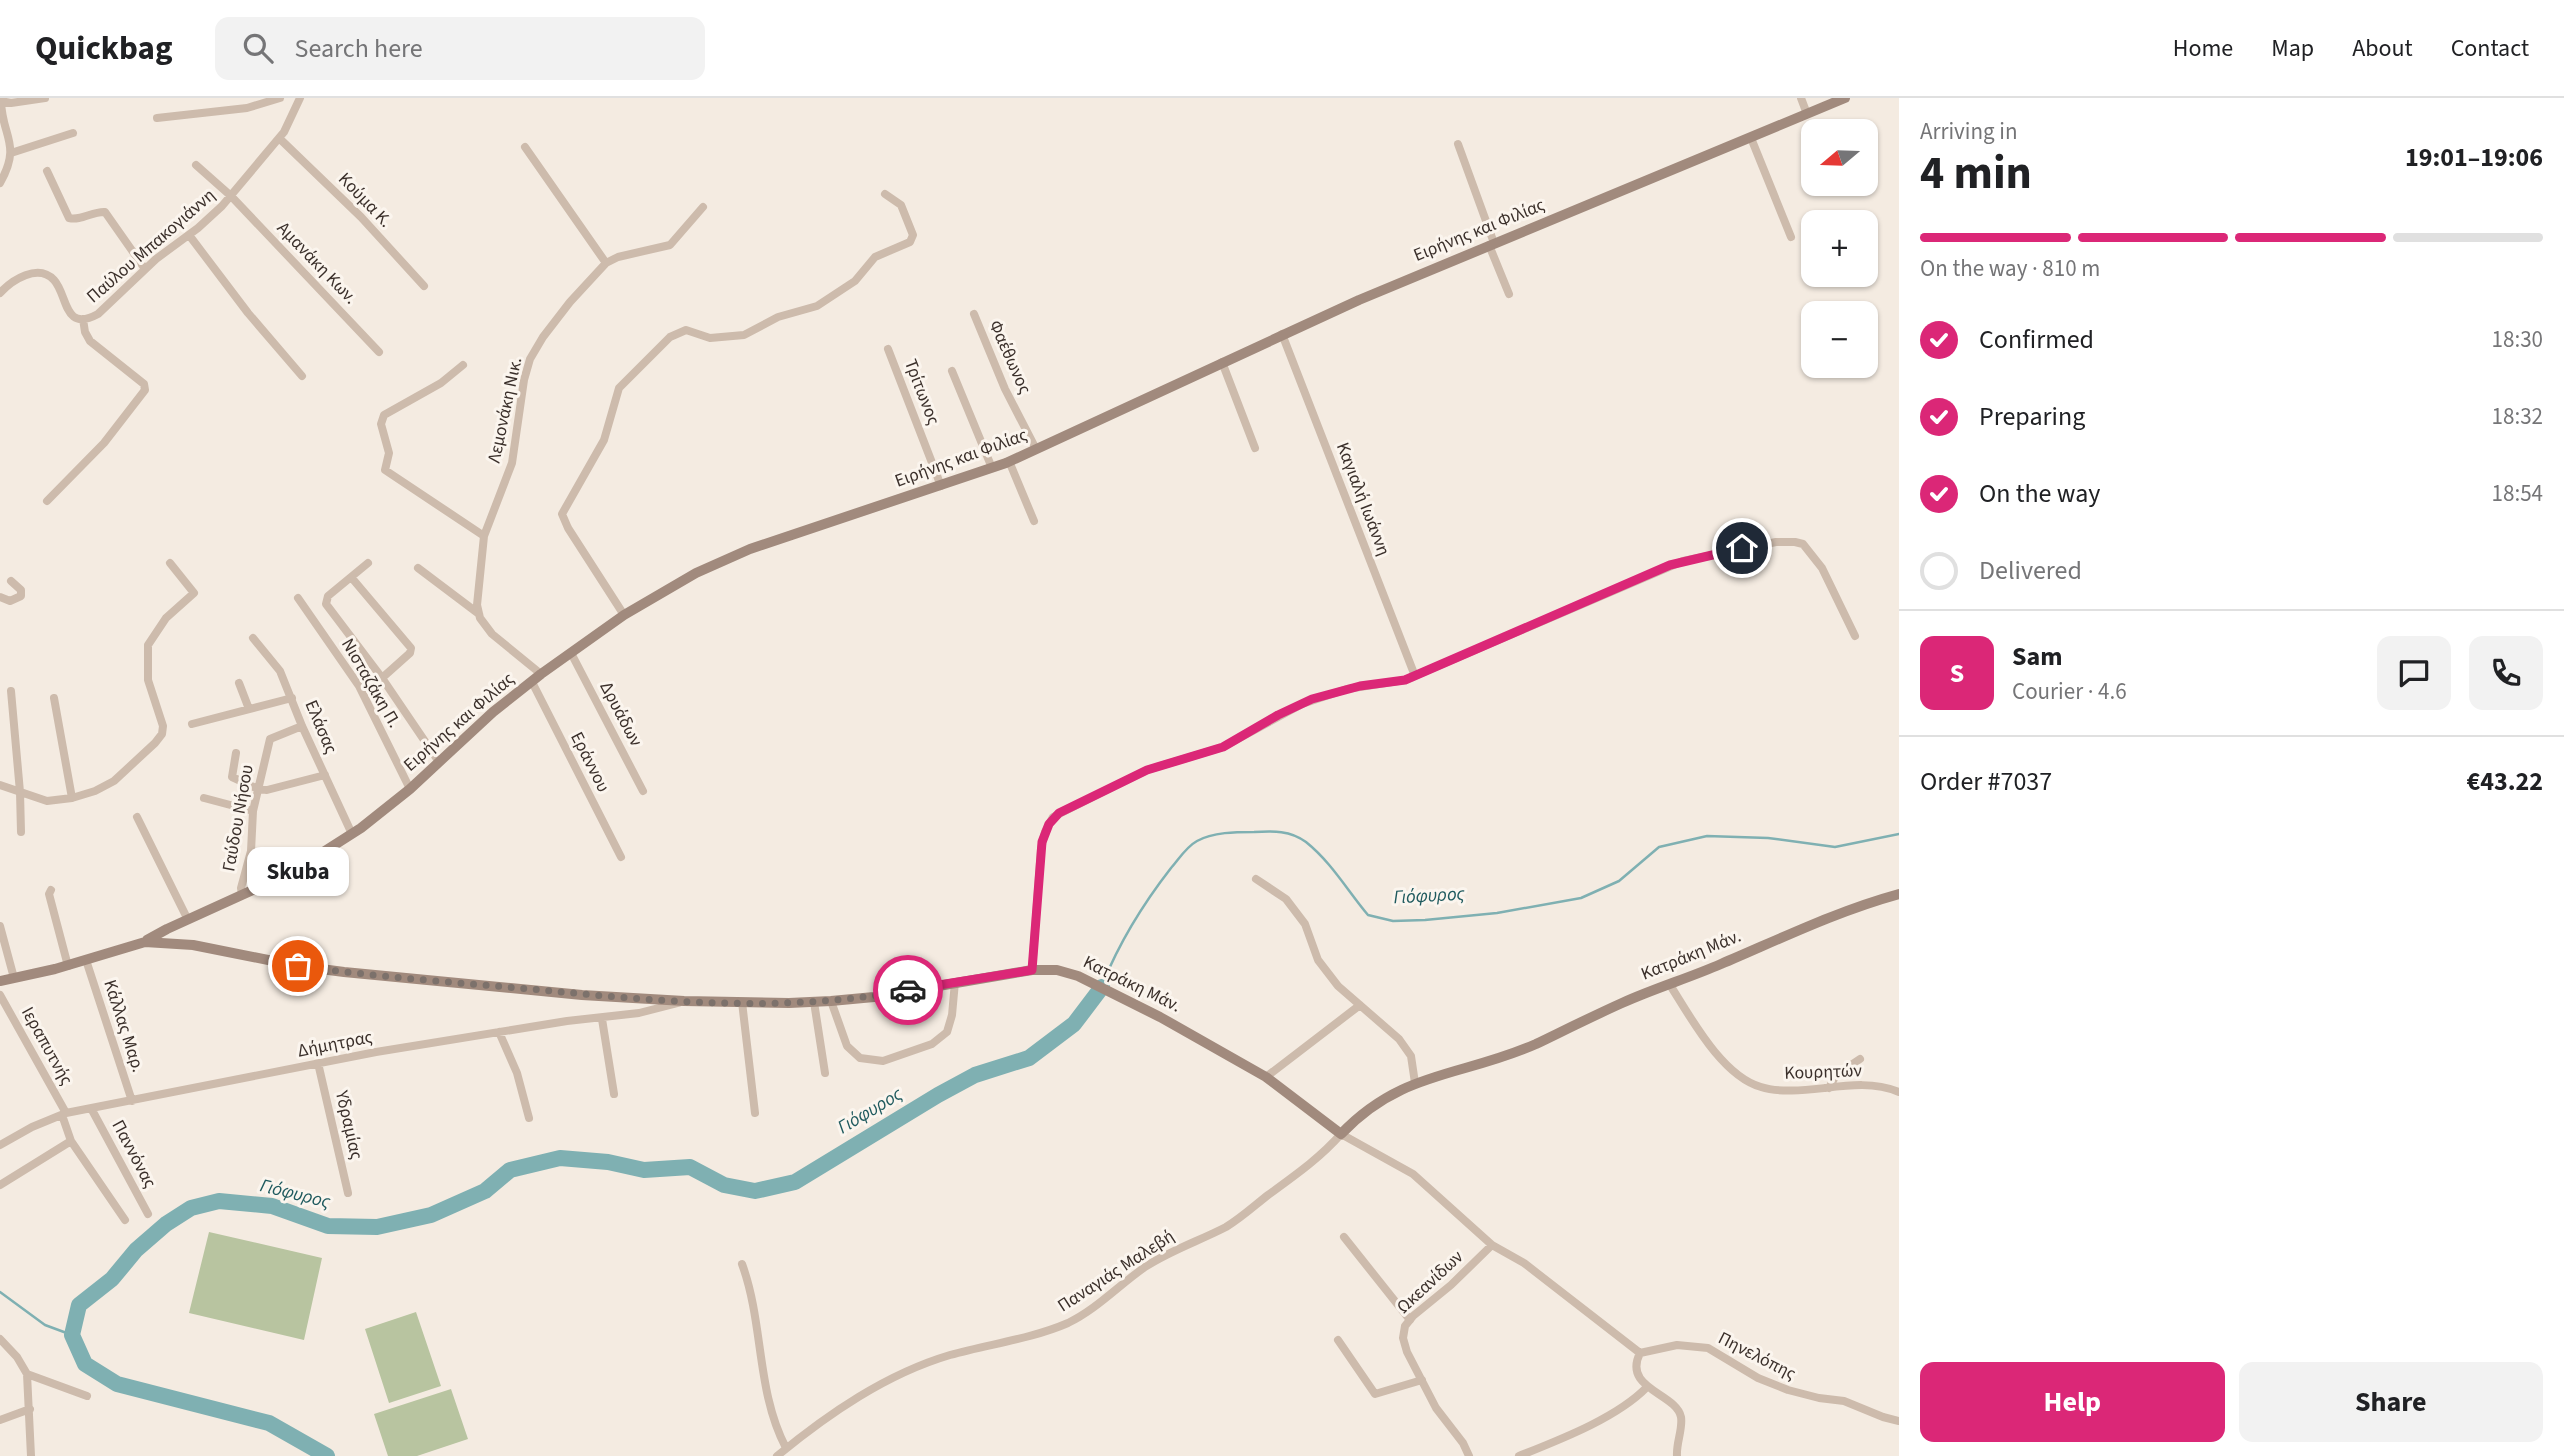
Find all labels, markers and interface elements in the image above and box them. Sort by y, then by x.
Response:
search box [215,17,705,80]
text: Quickbag [35,25,173,72]
icon: search [239,29,277,67]
text: Search here [295,30,423,67]
text: Home [2173,31,2233,66]
text: Map [2271,31,2314,66]
text: About [2352,31,2413,66]
text: Contact [2451,31,2529,66]
text: Arriving in [1920,115,2018,148]
north arrow [1801,119,1878,196]
map controls [1801,119,1878,378]
text: 19:01–19:06 [2405,139,2543,176]
text: 4 min [1920,141,2032,206]
street label: Κούμα Κ. [332,167,398,233]
street label: Παύλου Μπακογιάννη [81,183,221,309]
street label: Ειρήνης και Φιλίας [1410,192,1549,268]
button: + [1801,210,1878,287]
street label: Αμανάκη Κων. [271,216,363,310]
text: On the way · 810 m [1920,252,2100,285]
button: − [1801,301,1878,378]
street label: Φαέθωνος [983,316,1037,398]
icon: check [1920,321,1958,359]
text: Confirmed [1979,321,2094,358]
text: 18:30 [2492,323,2543,356]
street label: Λεμονάκη Νικ. [482,355,528,465]
street label: Τρίτωνος [898,356,946,429]
icon: check [1920,398,1958,436]
text: Preparing [1979,398,2085,435]
text: 18:32 [2492,400,2543,433]
street label: Ειρήνης και Φιλίας [891,422,1031,494]
street label: Καγιαλή Ιωάννη [1330,439,1396,559]
icon: check [1920,475,1958,513]
text: On the way [1979,475,2100,512]
text: 18:54 [2492,477,2543,510]
pin [1712,518,1772,578]
icon: home [1723,529,1761,567]
text: Delivered [1979,552,2082,589]
street label: Νισταζάκη Π. [335,634,407,732]
button: chat [2377,636,2451,710]
button: phone [2469,636,2543,710]
text: Sam [2012,638,2062,675]
text: S [1950,655,1964,692]
street label: Ειρήνης και Φιλίας [398,667,520,777]
text: Courier · 4.6 [2012,675,2127,708]
street label: Δρυάδων [594,677,649,751]
street label: Ελάσας [299,696,344,758]
street label: Εράννου [564,727,616,797]
street label: Γαύδου Νήσου [216,763,260,873]
text: Order #7037 [1920,763,2052,800]
text: €43.22 [2467,763,2543,800]
callout: Skuba [247,847,349,896]
text: Skuba [266,855,330,888]
water label: Γιόφυρος [1393,881,1466,911]
street label: Κατράκη Μάν. [1637,924,1745,986]
pin [268,936,328,996]
icon: bag [279,947,317,985]
street label: Κατράκη Μάν. [1079,950,1185,1018]
courier [873,955,943,1025]
icon: car [889,971,927,1009]
street label: Κάλλας Μαρ. [97,976,151,1076]
street label: Ιεραπυτνής [15,1002,79,1090]
street label: Δήμητρας [295,1024,375,1064]
street label: Κουρητών [1784,1058,1863,1086]
water label: Γιόφυρος [833,1081,908,1141]
street label: Υδραμίας [329,1087,369,1162]
street label: Παννόνας [106,1116,162,1193]
water label: Γιόφυρος [257,1172,334,1216]
street label: Παναγιάς Μαλεβή [1053,1224,1179,1318]
street label: Ωκεανίδων [1391,1244,1469,1319]
street label: Πηνελόπης [1714,1326,1800,1386]
button: Help [1920,1362,2225,1442]
button: Share [2239,1362,2543,1442]

